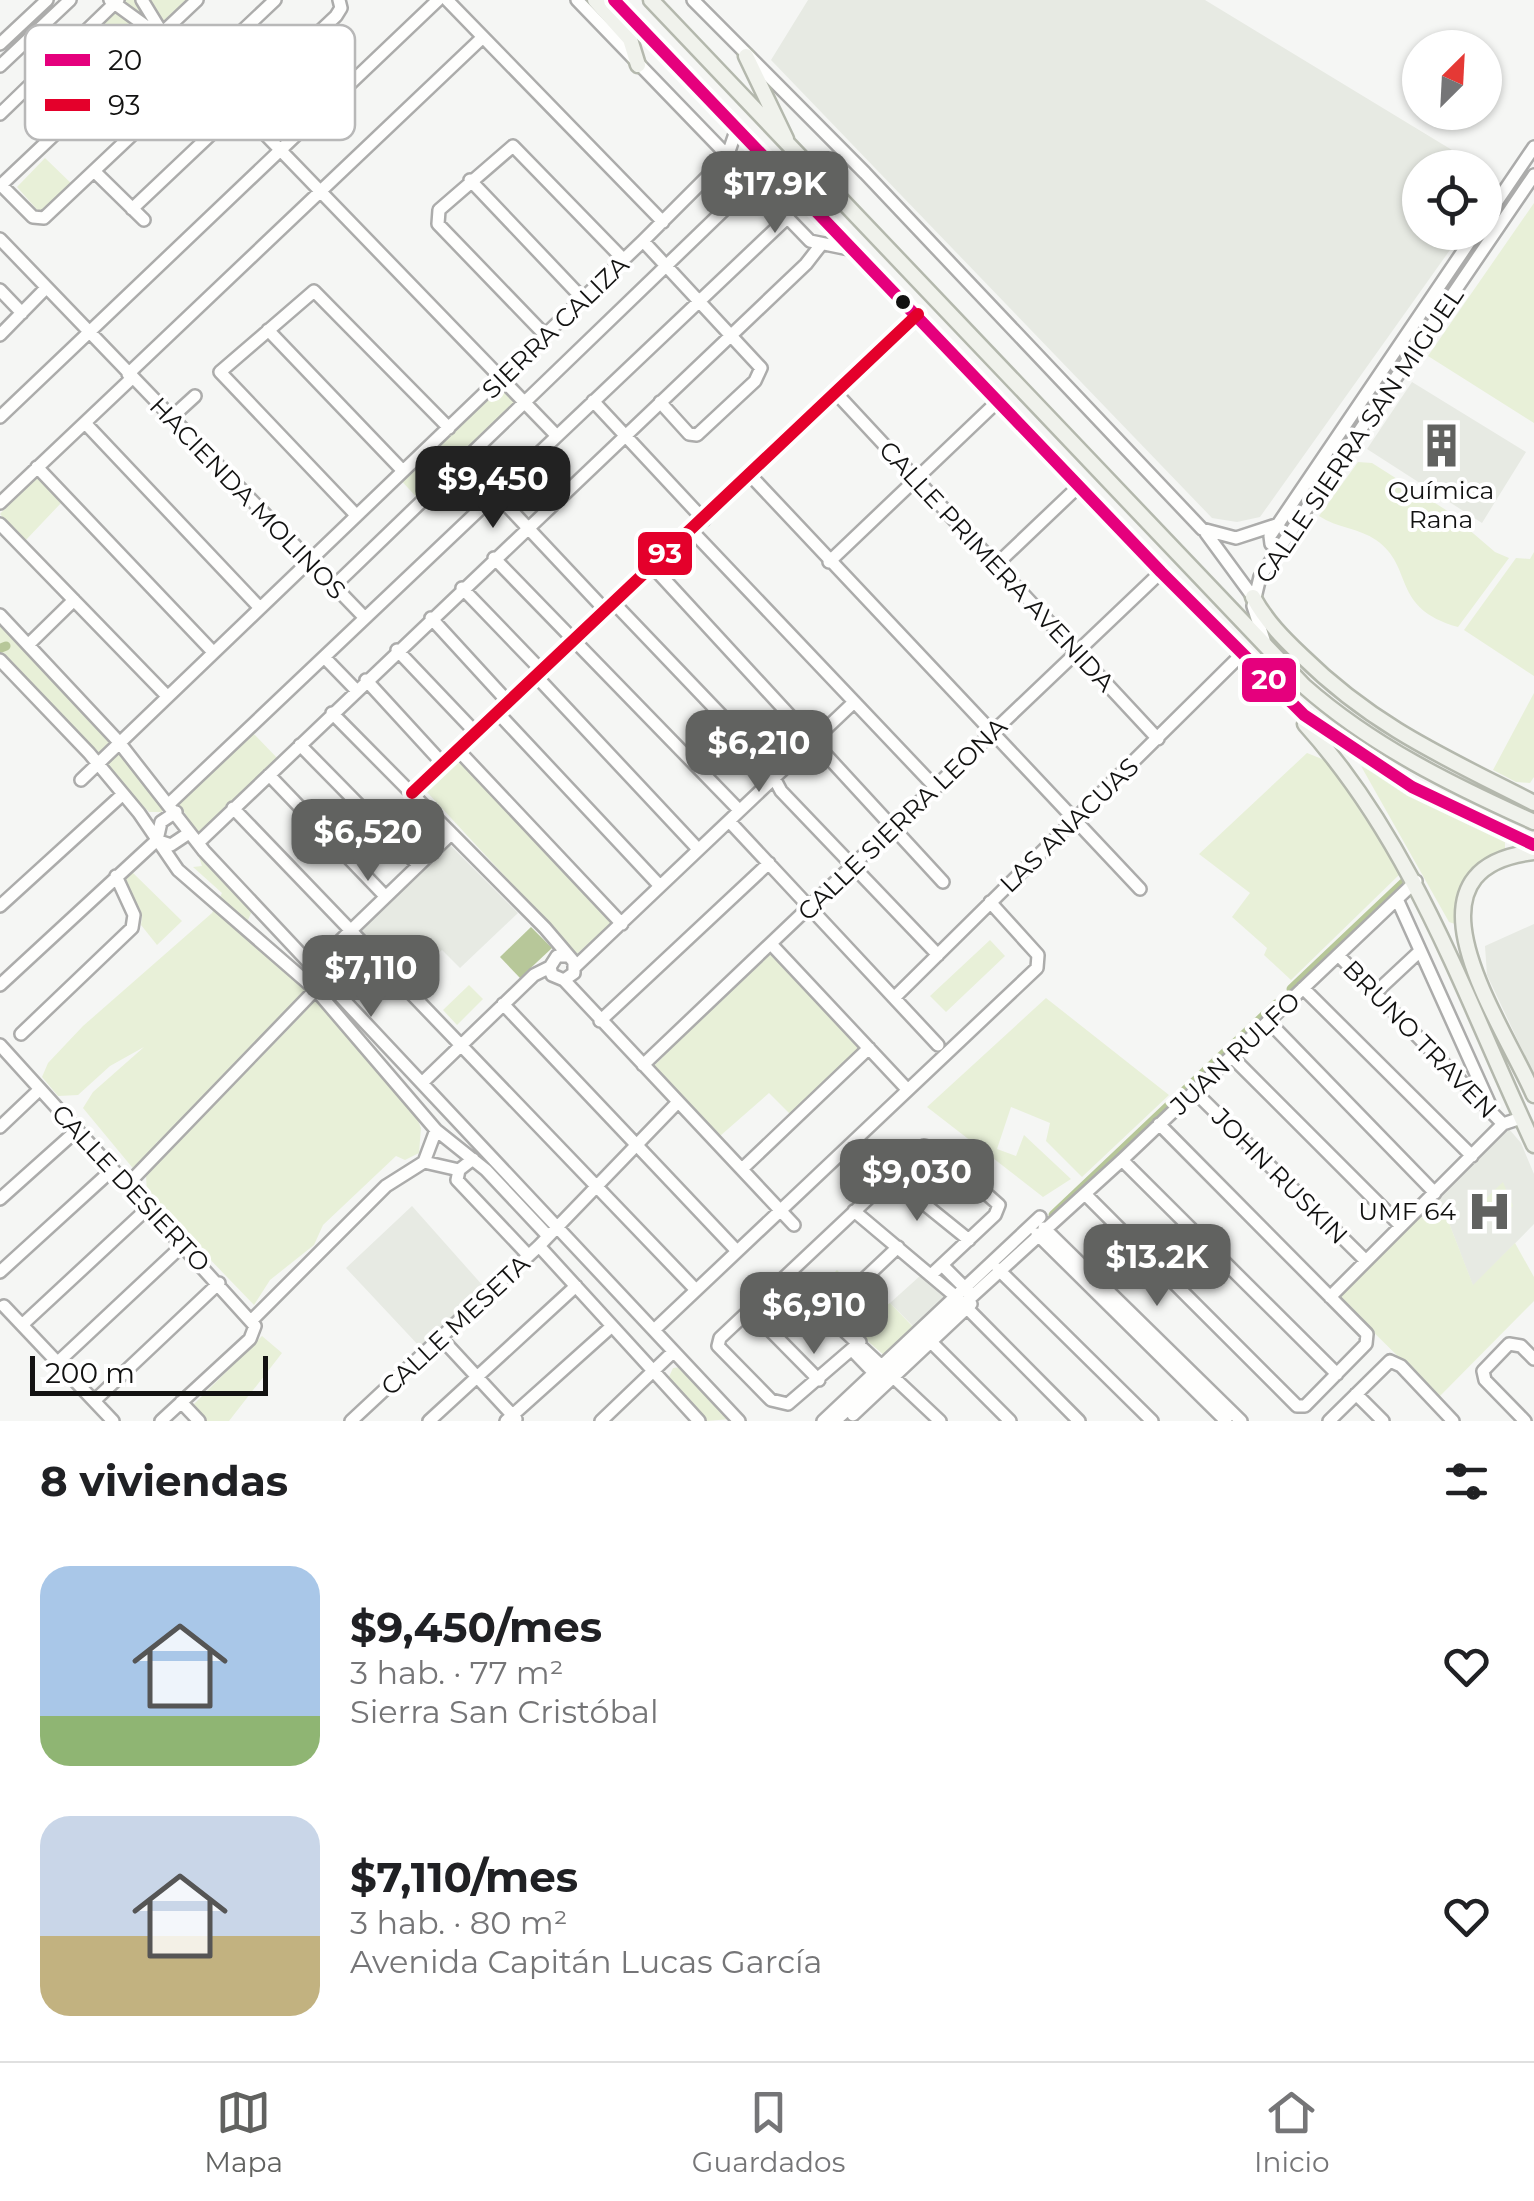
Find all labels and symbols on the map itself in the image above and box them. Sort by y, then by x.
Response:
legend [25,25,355,140]
north arrow [1402,30,1502,130]
text: 20 [108,43,142,77]
text: 93 [108,88,141,122]
pin: $17.9K [694,151,856,236]
street label: SIERRA CALIZA [476,249,635,404]
street label: CALLE SIERRA SAN MIGUEL [1249,281,1470,589]
unlabelled marker [893,292,913,312]
street label: HACIENDA MOLINOS [144,391,352,605]
building icon: Química Rana [1417,422,1465,470]
street label: CALLE PRIMERA AVENIDA [873,435,1121,697]
pin: $9,450 [412,446,574,531]
place label: Química Rana [1388,475,1494,534]
line badge: 93 [636,530,694,577]
text: 93 [648,536,682,570]
line badge: 20 [1240,656,1298,704]
text: 20 [1251,662,1287,696]
pin: $6,210 [678,710,840,795]
street label: CALLE SIERRA LEONA [791,711,1013,927]
street label: LAS ANACUAS [993,751,1145,899]
pin: $6,520 [287,799,449,884]
pin: $7,110 [290,935,452,1020]
street label: BRUNO TRAVEN [1337,954,1503,1124]
street label: JUAN RULFO [1163,985,1306,1121]
street label: CALLE DESIERTO [46,1098,216,1278]
street label: JOHN RUSKIN [1205,1101,1354,1250]
pin: $9,030 [836,1139,998,1224]
hospital icon: UMF 64 [1465,1187,1513,1235]
place label: UMF 64 [1358,1196,1456,1226]
pin: $13.2K [1076,1224,1238,1309]
street label: CALLE MESETA [375,1249,536,1401]
pin: $6,910 [733,1272,895,1357]
scale bar [30,1351,268,1396]

